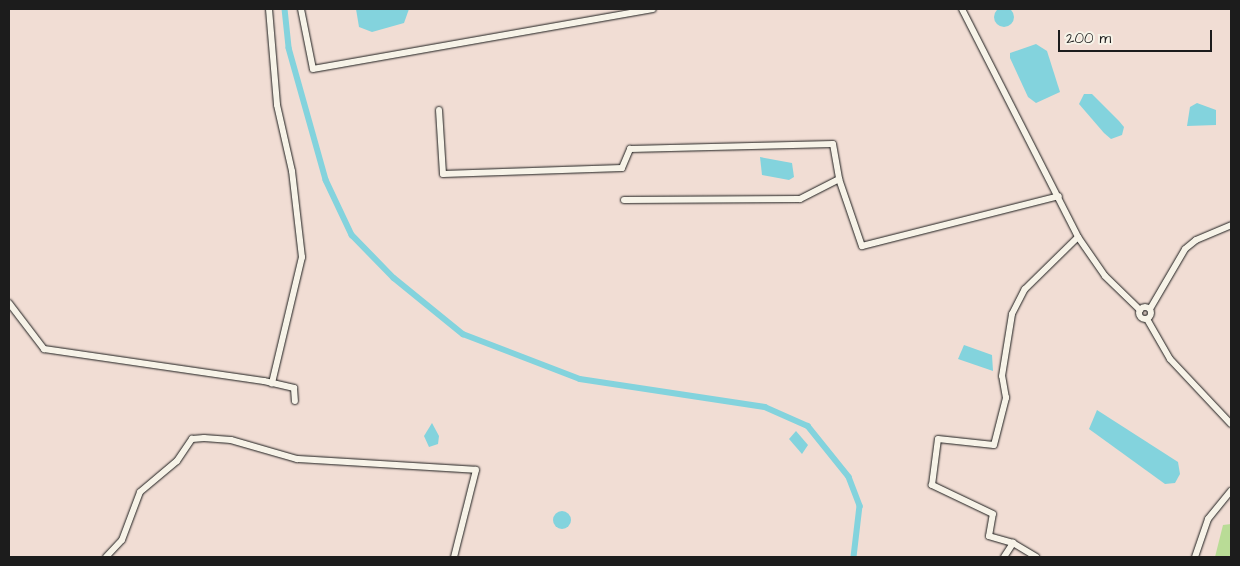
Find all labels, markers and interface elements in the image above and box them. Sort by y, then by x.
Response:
scale bar [1060,20,1214,52]
text: 200 m [1066,28,1111,49]

